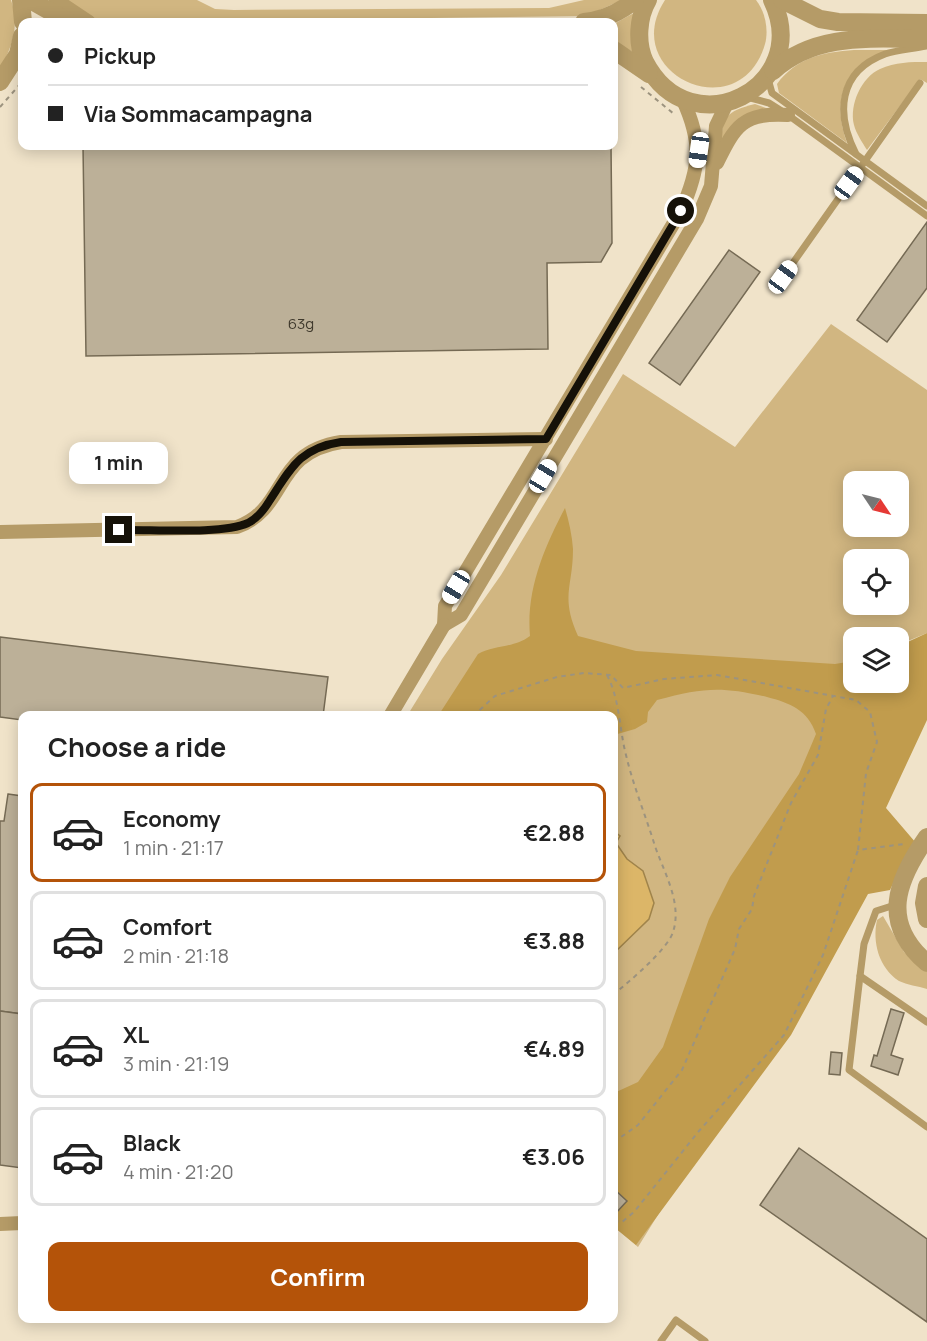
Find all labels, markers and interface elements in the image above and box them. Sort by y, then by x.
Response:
text: Pickup [84,41,156,71]
text: Via Sommacampagna [84,99,312,129]
car [688,131,710,169]
car [831,163,867,203]
route start [667,197,694,224]
car [765,257,801,297]
house number: 63g [288,313,314,334]
callout: 1 min [70,443,168,485]
text: 1 min [94,449,143,476]
car [526,456,560,496]
north arrow [843,471,909,537]
map controls [843,471,909,693]
route end [105,516,132,543]
button: locate [843,549,909,615]
car [439,567,473,607]
button: layers [843,627,909,693]
text: Choose a ride [48,728,226,765]
text: Economy [123,804,221,834]
icon: car [51,806,105,860]
text: €2.88 [523,818,585,848]
text: 1 min · 21:17 [123,834,224,861]
text: Comfort [123,912,212,942]
icon: car [51,914,105,968]
text: €3.88 [524,926,585,956]
text: 2 min · 21:18 [123,942,229,969]
text: XL [123,1020,149,1050]
icon: car [51,1022,105,1076]
text: €4.89 [524,1034,585,1064]
text: 3 min · 21:19 [123,1050,230,1077]
text: Black [123,1128,180,1158]
icon: car [51,1130,105,1184]
text: €3.06 [522,1142,585,1172]
text: 4 min · 21:20 [123,1158,234,1185]
button: Confirm [48,1242,588,1311]

